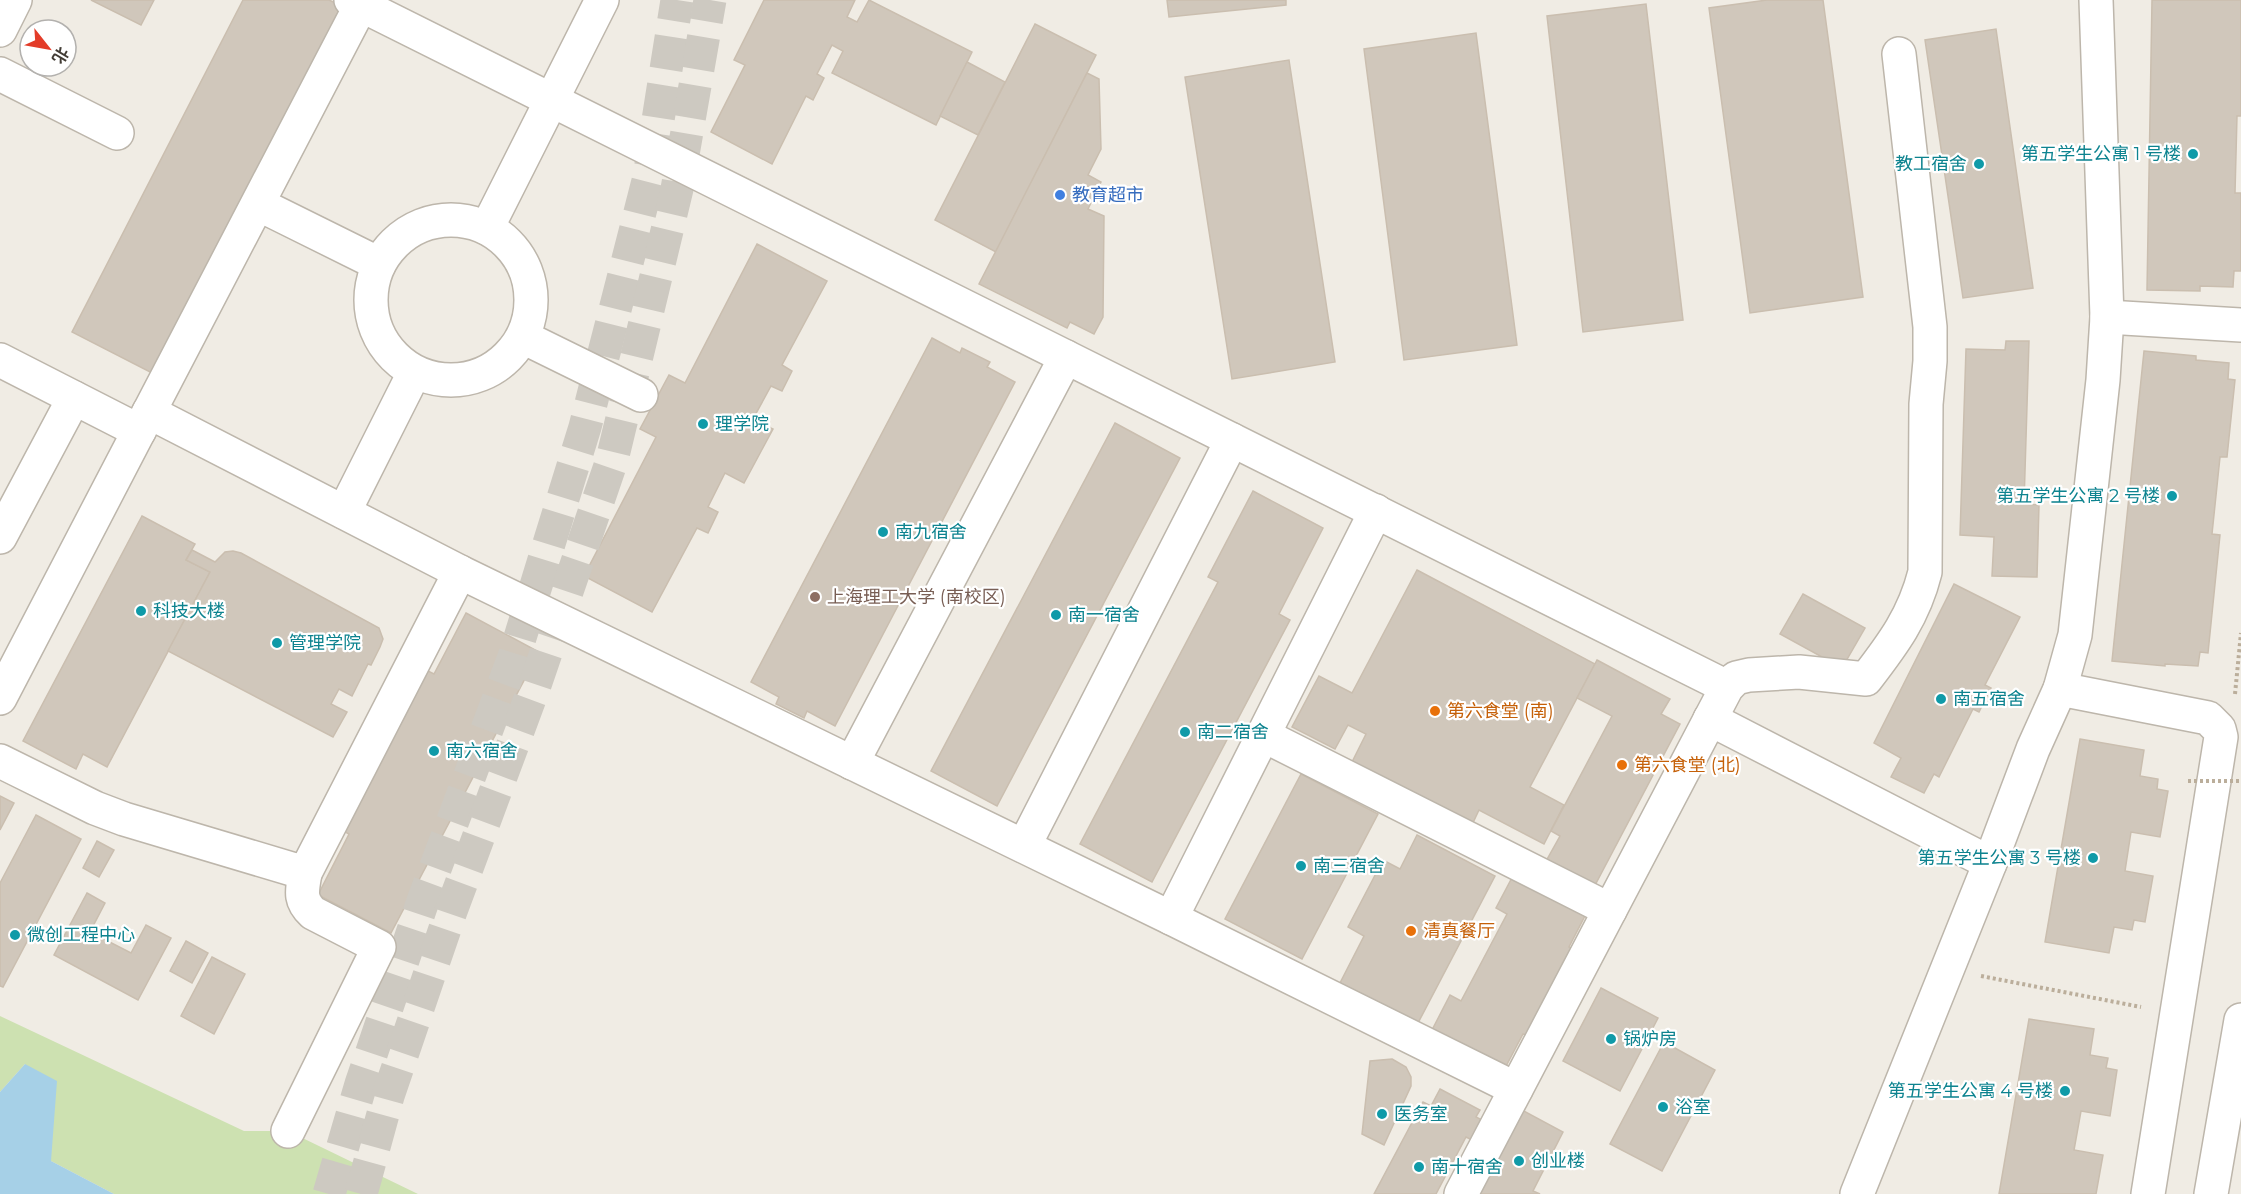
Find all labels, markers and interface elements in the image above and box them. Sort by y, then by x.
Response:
north arrow [18,18,78,78]
text: 北 [48,44,73,67]
place label: 第五学生公寓 1 号楼 [2021,143,2181,165]
marker: 第五学生公寓 1 号楼 [2186,147,2200,161]
place label: 教工宿舍 [1895,153,1967,175]
marker: 教工宿舍 [1972,157,1986,171]
place label: 教育超市 [1072,184,1144,206]
marker: 教育超市 [1053,188,1067,202]
place label: 理学院 [715,413,769,435]
marker: 理学院 [696,417,710,431]
place label: 第五学生公寓 2 号楼 [1996,485,2160,507]
marker: 第五学生公寓 2 号楼 [2165,489,2179,503]
place label: 南九宿舍 [895,521,967,543]
marker: 南九宿舍 [876,525,890,539]
place label: 上海理工大学 (南校区) [827,586,1006,608]
marker: 上海理工大学 (南校区) [808,590,822,604]
place label: 科技大楼 [153,600,225,622]
marker: 科技大楼 [134,604,148,618]
place label: 南一宿舍 [1068,604,1140,626]
marker: 南一宿舍 [1049,608,1063,622]
place label: 管理学院 [289,632,361,654]
marker: 管理学院 [270,636,284,650]
place label: 南五宿舍 [1953,688,2025,710]
marker: 南五宿舍 [1934,692,1948,706]
place label: 第六食堂 (南) [1447,700,1554,722]
marker: 第六食堂 (南) [1428,704,1442,718]
place label: 南二宿舍 [1197,721,1269,743]
marker: 南二宿舍 [1178,725,1192,739]
place label: 南六宿舍 [446,740,518,762]
marker: 南六宿舍 [427,744,441,758]
place label: 第六食堂 (北) [1634,754,1741,776]
marker: 第六食堂 (北) [1615,758,1629,772]
place label: 第五学生公寓 3 号楼 [1917,847,2081,869]
marker: 第五学生公寓 3 号楼 [2086,851,2100,865]
place label: 南三宿舍 [1313,855,1385,877]
marker: 南三宿舍 [1294,859,1308,873]
place label: 清真餐厅 [1423,920,1495,942]
place label: 微创工程中心 [27,924,135,946]
marker: 清真餐厅 [1404,924,1418,938]
marker: 微创工程中心 [8,928,22,942]
place label: 锅炉房 [1623,1028,1677,1050]
marker: 锅炉房 [1604,1032,1618,1046]
place label: 第五学生公寓 4 号楼 [1888,1080,2053,1102]
marker: 第五学生公寓 4 号楼 [2058,1084,2072,1098]
place label: 浴室 [1675,1096,1711,1118]
marker: 浴室 [1656,1100,1670,1114]
place label: 医务室 [1394,1103,1448,1125]
marker: 医务室 [1375,1107,1389,1121]
place label: 创业楼 [1531,1150,1585,1172]
marker: 创业楼 [1512,1154,1526,1168]
place label: 南十宿舍 [1431,1156,1503,1178]
marker: 南十宿舍 [1412,1160,1426,1174]

